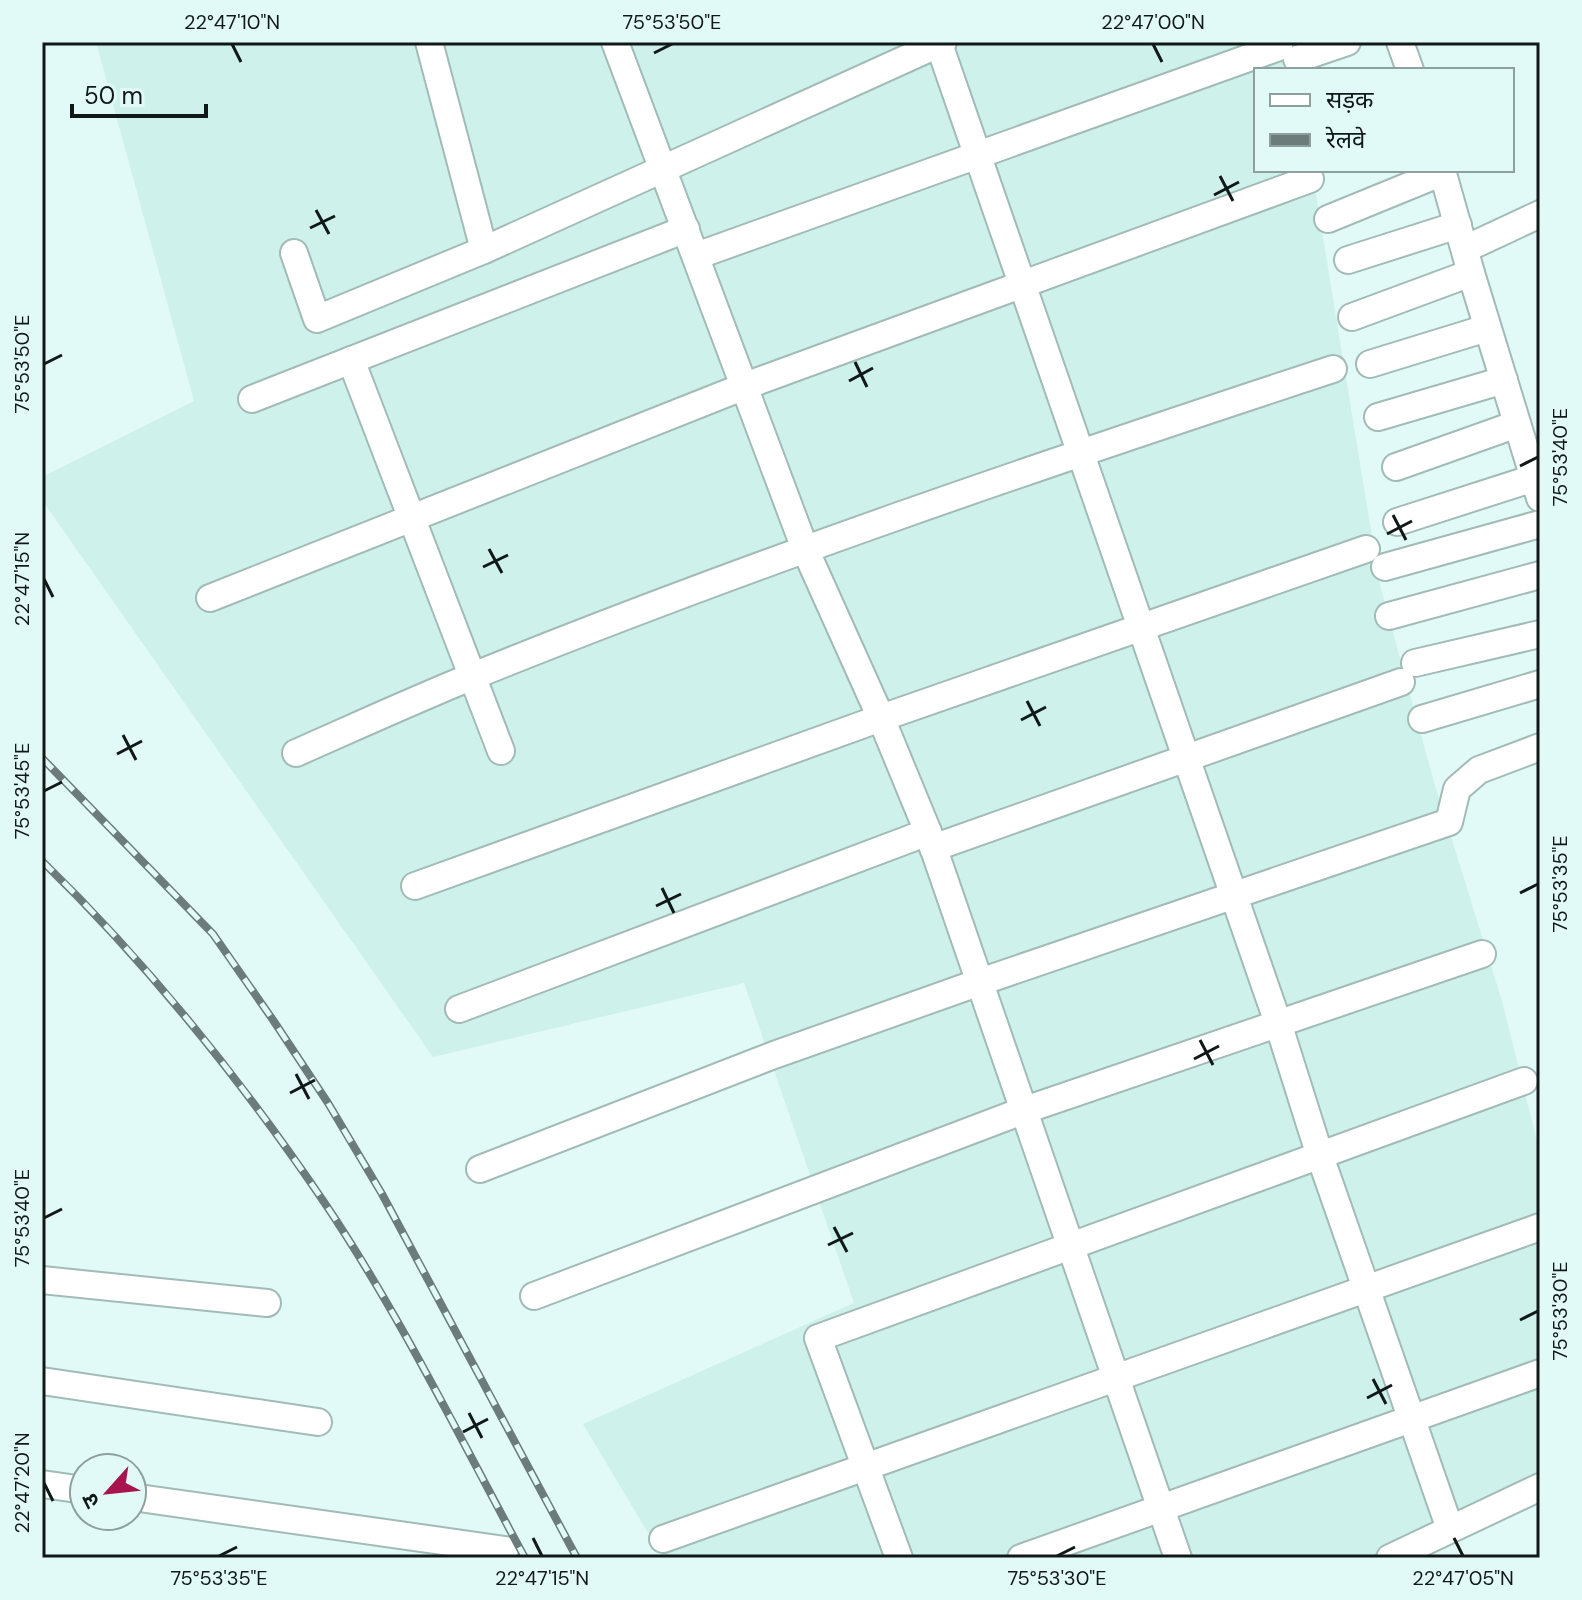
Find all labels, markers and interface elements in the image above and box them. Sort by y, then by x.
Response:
text: 22°47'10"N [184,9,280,35]
text: 75°53'50"E [623,9,721,35]
text: 22°47'00"N [1101,9,1205,35]
scale bar [72,68,206,118]
legend [1254,68,1514,172]
text: 50 m [84,80,143,111]
text: सड़क [1326,84,1374,115]
text: रेलवे [1325,124,1366,155]
text: 75°53'50"E [9,315,35,413]
text: 75°53'40"E [1547,408,1573,506]
text: 22°47'15"N [9,532,35,626]
text: 75°53'45"E [9,743,35,839]
text: 75°53'35"E [1547,835,1573,933]
text: 75°53'40"E [9,1169,35,1267]
text: 75°53'30"E [1547,1262,1573,1360]
text: 22°47'20"N [9,1432,35,1534]
north arrow [68,1452,148,1532]
text: उ [74,1488,106,1513]
text: 75°53'35"E [170,1565,268,1591]
text: 22°47'15"N [495,1565,589,1591]
text: 75°53'30"E [1008,1565,1106,1591]
text: 22°47'05"N [1412,1565,1514,1591]

